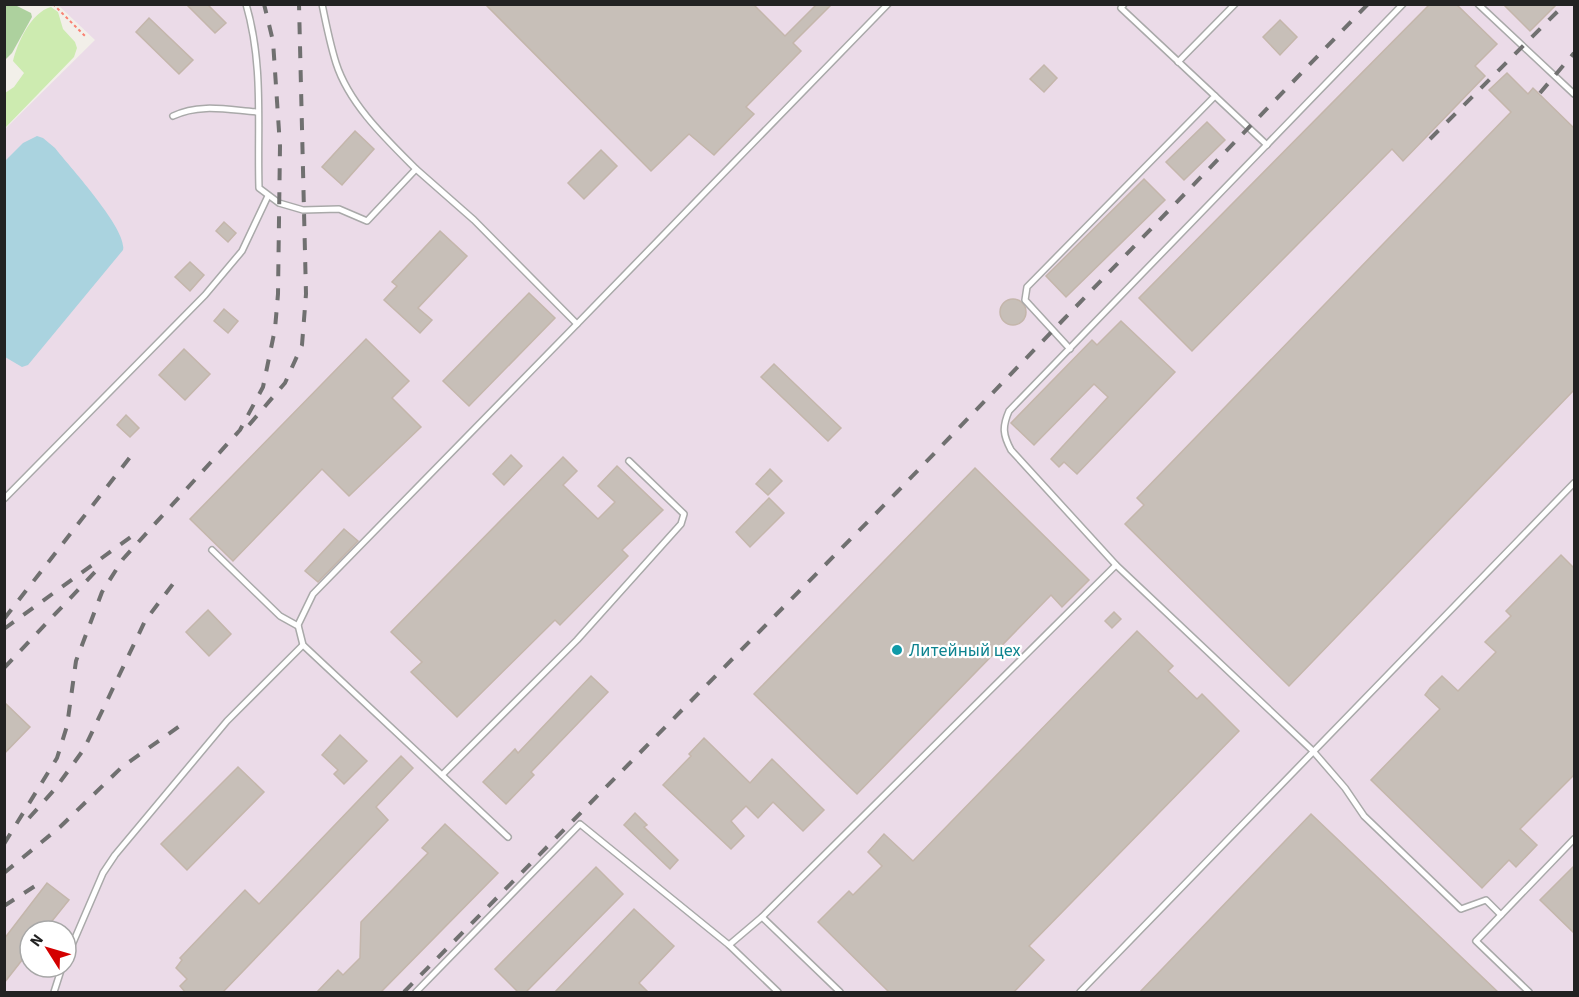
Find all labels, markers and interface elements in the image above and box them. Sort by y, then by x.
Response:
place label: Литейный цех [909,638,1021,663]
marker: Литейный цех [890,643,904,657]
north arrow [18,919,78,979]
text: N [25,930,49,951]

